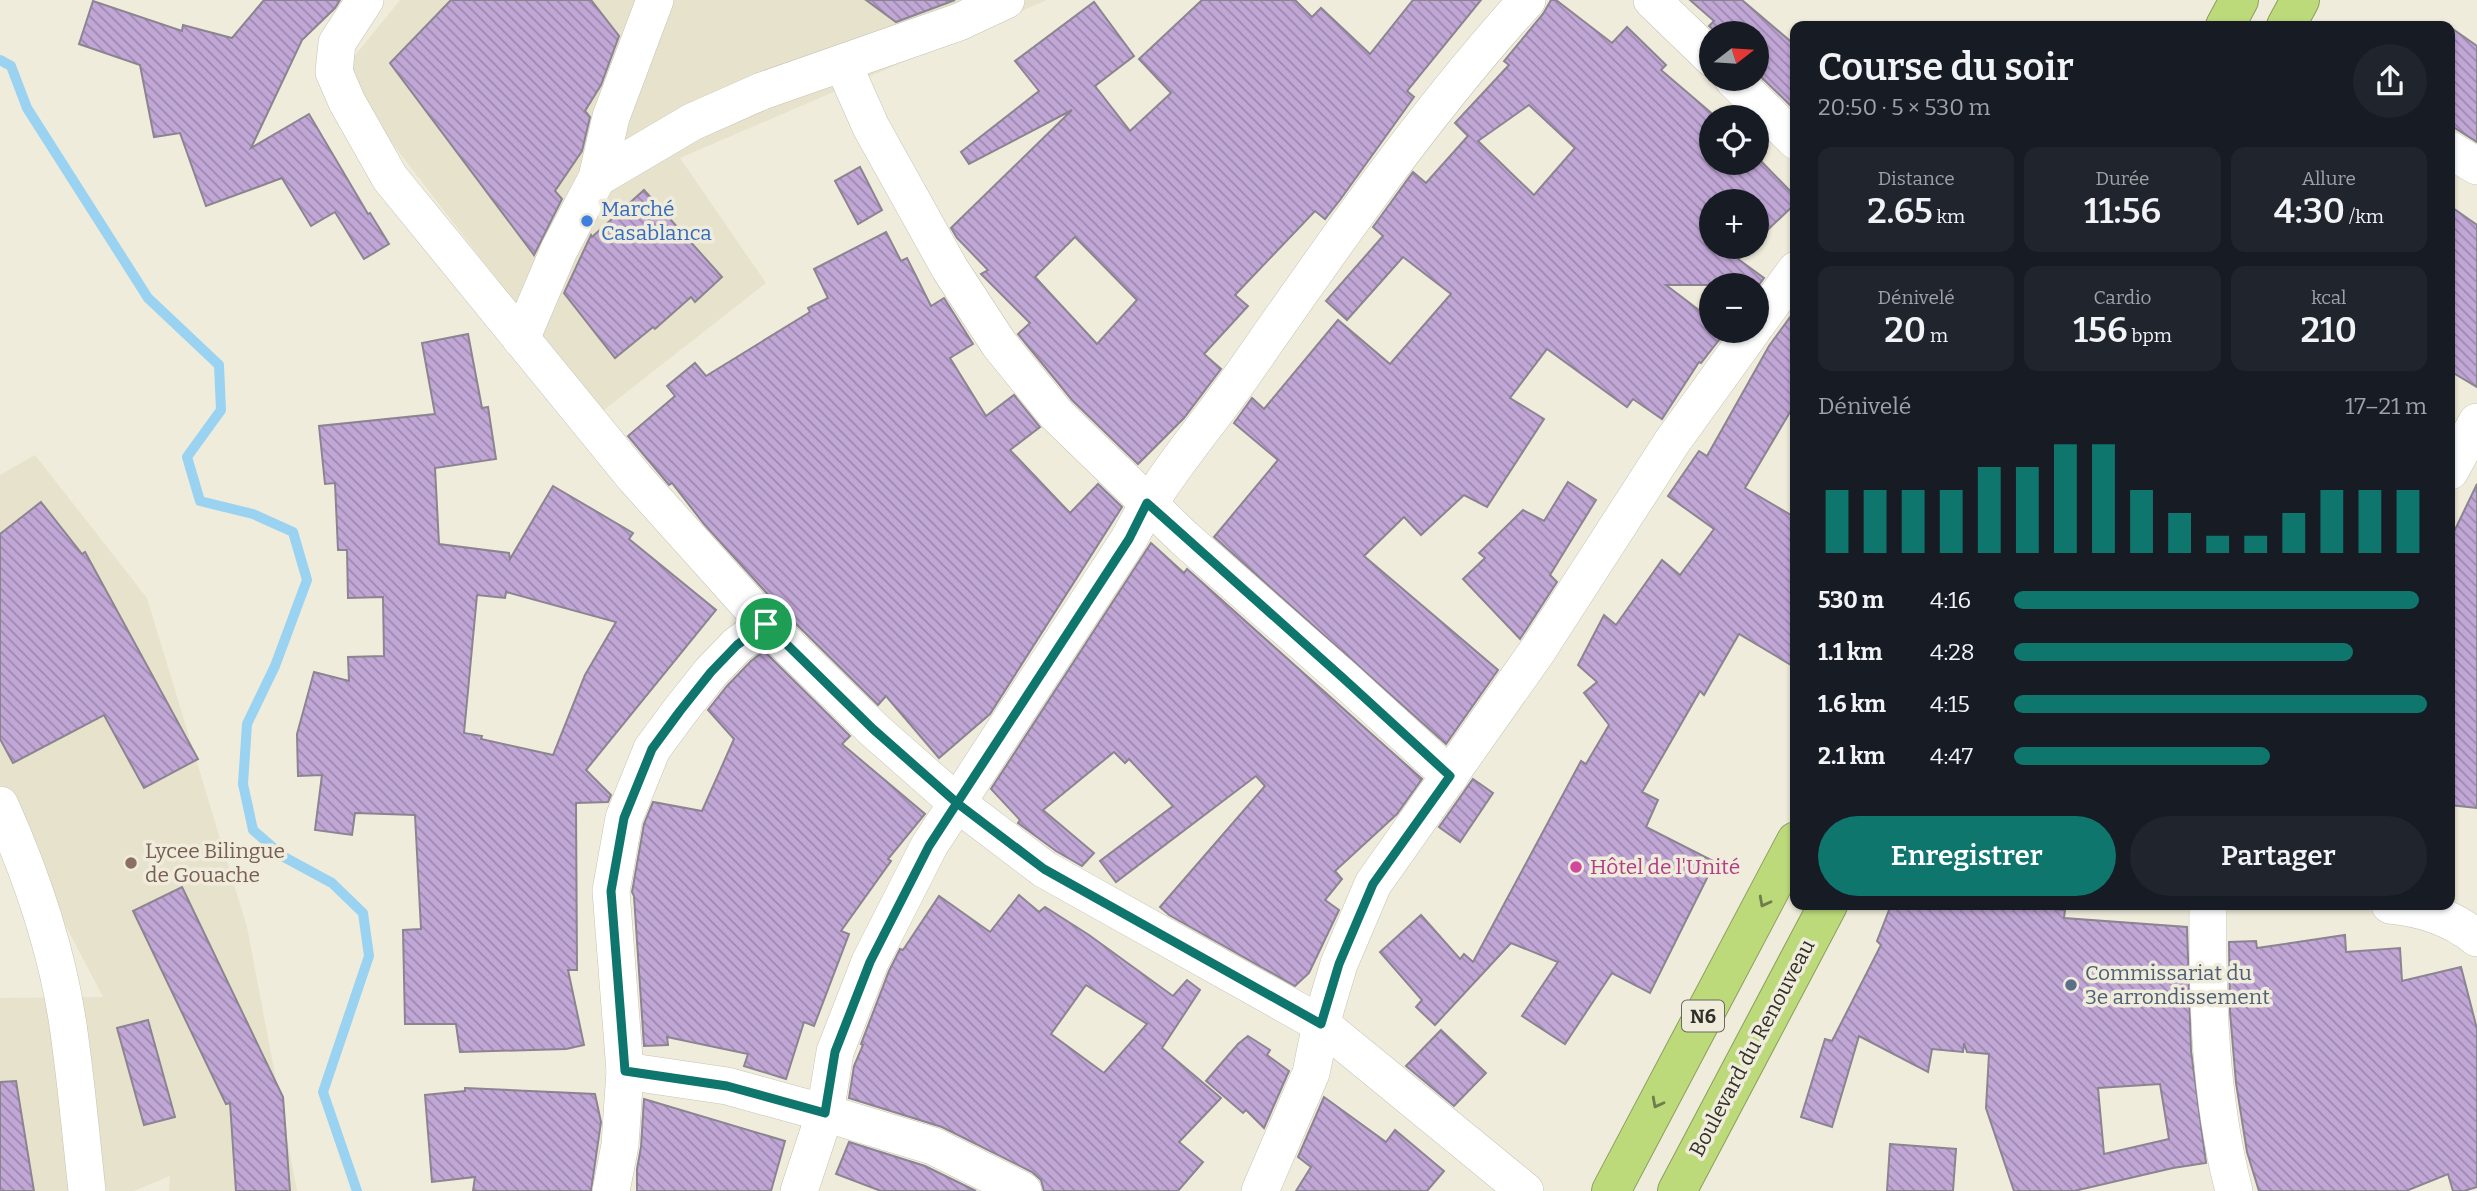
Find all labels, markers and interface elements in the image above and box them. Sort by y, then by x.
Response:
north arrow [1699,21,1769,91]
map controls [1699,21,1769,343]
text: Course du soir [1818,44,2074,90]
button: share [2353,44,2427,118]
text: 20:50 · 5 × 530 m [1818,93,1990,121]
button: locate [1699,105,1769,175]
text: Distance [1878,167,1955,190]
text: Durée [2095,167,2149,190]
text: Allure [2302,167,2356,190]
button: + [1699,189,1769,259]
text: 2.65 [1867,190,1933,232]
text: 11:56 [2084,190,2161,232]
text: 4:30 [2274,190,2345,232]
place label: Marché Casablanca [601,196,712,246]
text: km [1933,205,1965,228]
text: /km [2345,205,2384,228]
marker: Marché Casablanca [579,213,595,229]
button: − [1699,273,1769,343]
text: Dénivelé [1878,286,1955,309]
text: Cardio [2093,286,2152,309]
text: kcal [2311,286,2347,309]
text: 20 [1884,309,1926,351]
text: 156 [2073,309,2128,351]
text: 210 [2301,309,2357,351]
text: m [1926,324,1948,347]
text: bpm [2128,324,2172,347]
text: Dénivelé [1818,392,1911,420]
text: 17–21 m [2345,392,2427,420]
text: 530 m [1818,586,1884,614]
text: 4:16 [1930,586,1971,614]
pin [736,594,796,654]
icon: arrive [747,605,785,643]
text: 1.1 km [1818,638,1882,666]
text: 4:28 [1930,638,1975,666]
text: 1.6 km [1818,690,1886,718]
text: 4:15 [1930,690,1970,718]
text: 2.1 km [1818,742,1885,770]
text: 4:47 [1930,742,1973,770]
button: Enregistrer [1818,816,2116,896]
button: Partager [2130,816,2427,896]
place label: Lycee Bilingue de Gouache [145,838,285,888]
place label: Hôtel de l'Unité [1590,854,1740,880]
marker: Lycee Bilingue de Gouache [123,855,139,871]
marker: Hôtel de l'Unité [1568,859,1584,875]
one-way arrow [1758,894,1772,907]
street label: Boulevard du Renouveau [1684,935,1820,1161]
place label: Commissariat du 3e arrondissement [2085,960,2270,1010]
marker: Commissariat du 3e arrondissement [2063,977,2079,993]
road number: N6 [1682,1000,1724,1032]
one-way arrow [1652,1096,1666,1108]

